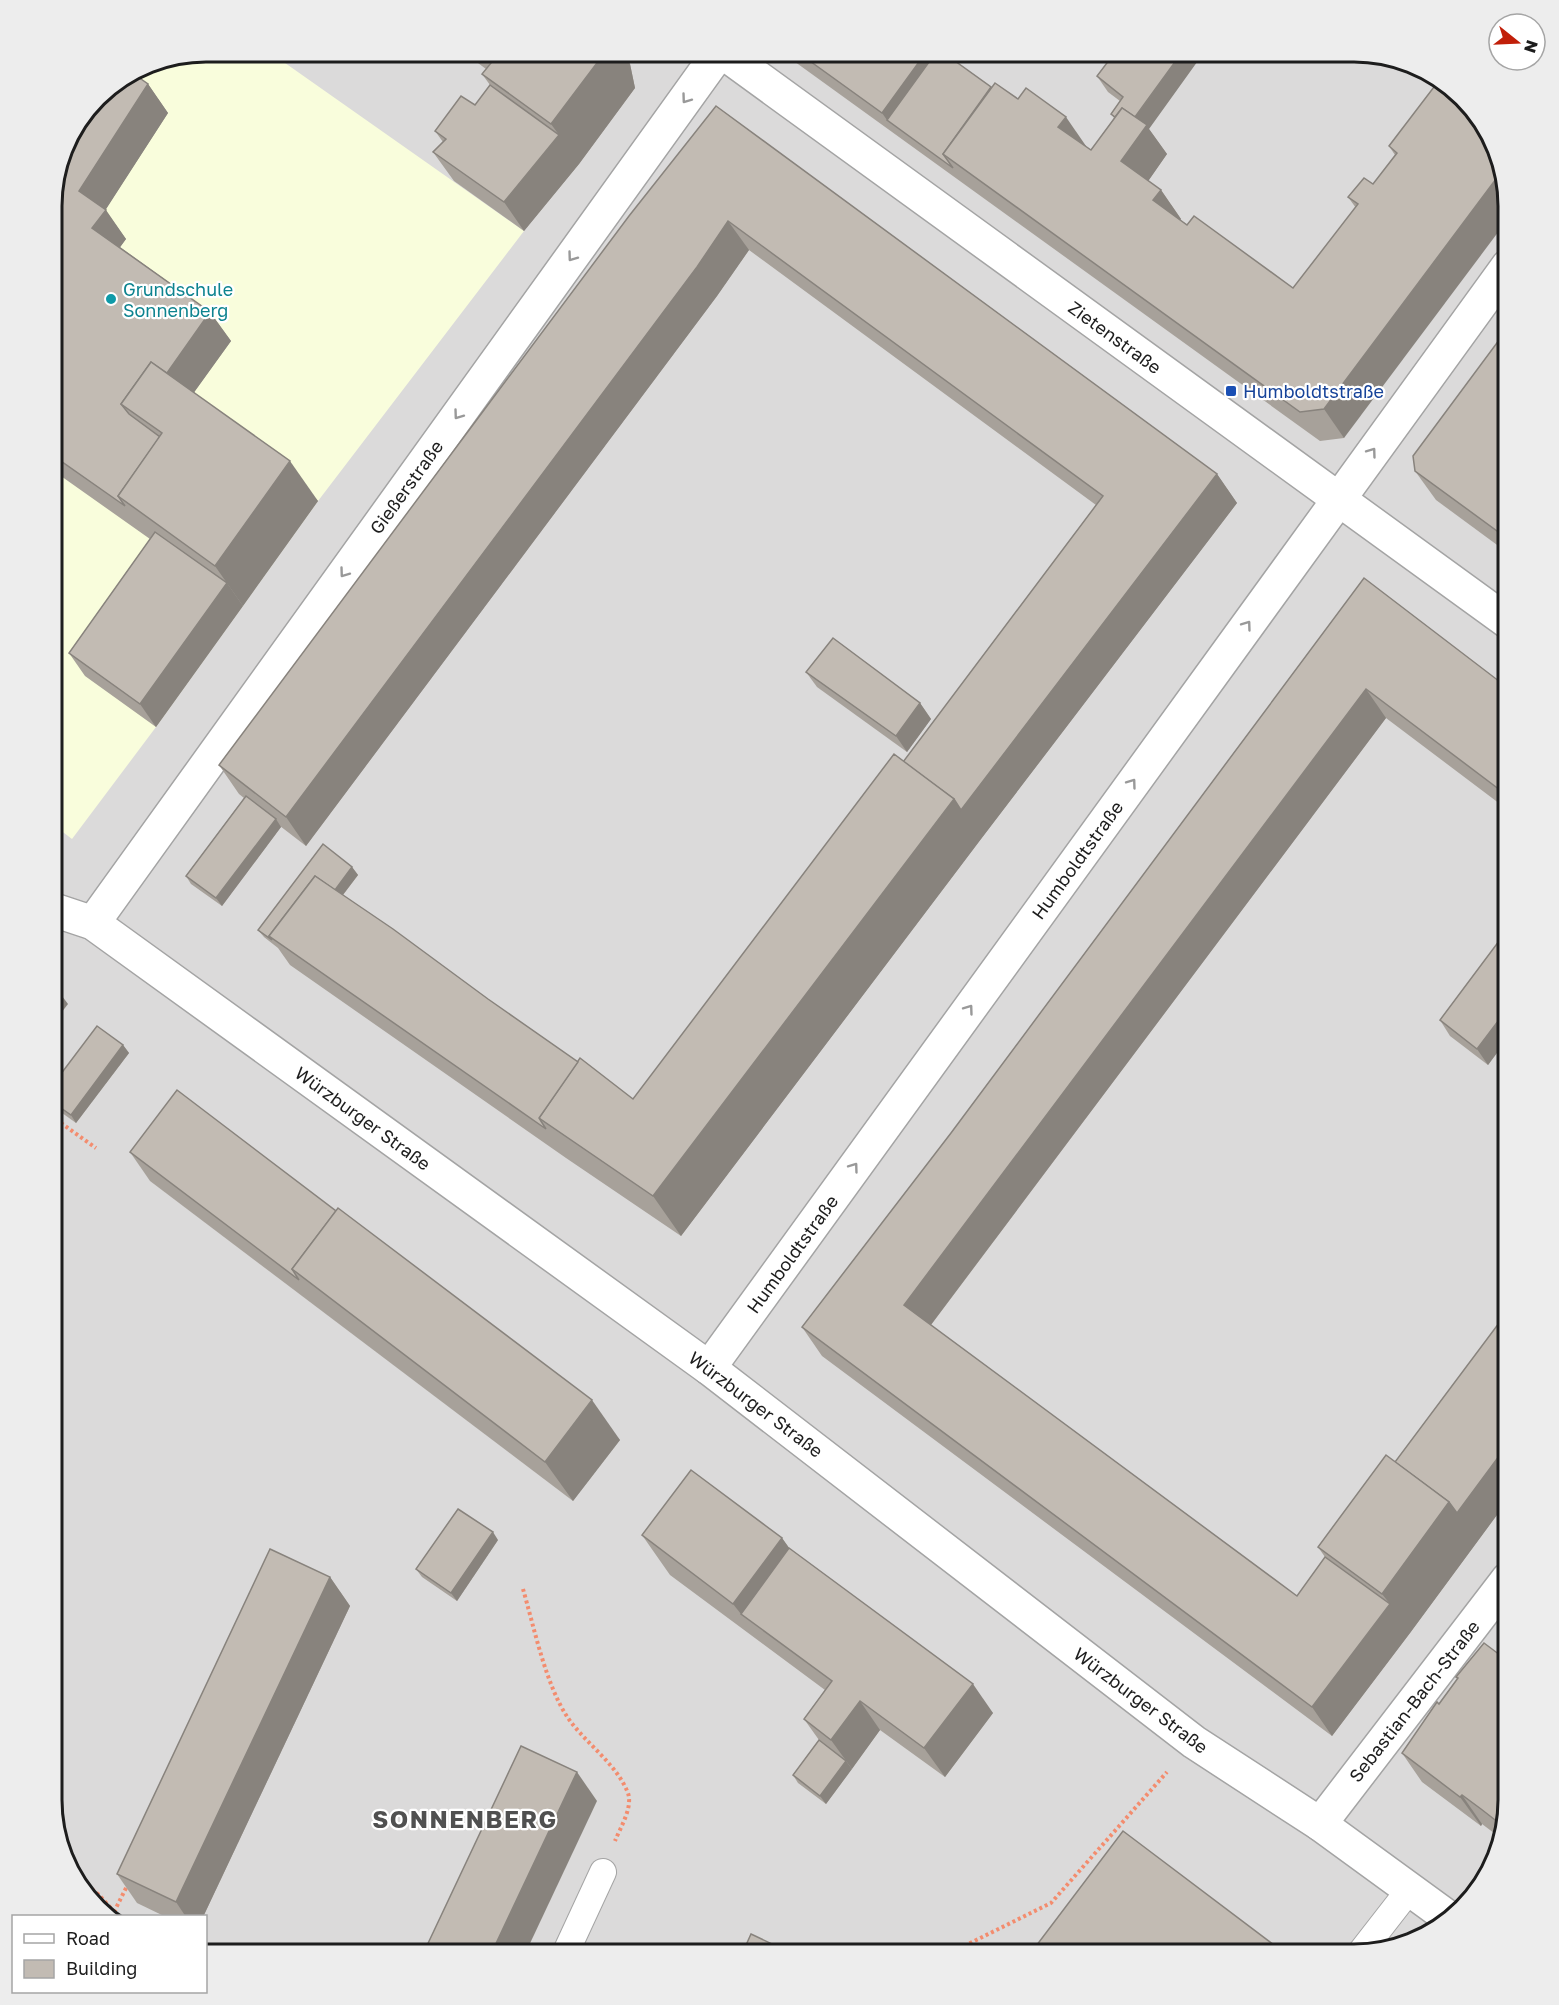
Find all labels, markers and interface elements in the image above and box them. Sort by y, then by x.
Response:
north arrow [1487,12,1547,72]
text: N [1520,38,1543,56]
one-way arrow [682,92,693,103]
one-way arrow [568,250,579,261]
place label: Grundschule Sonnenberg [123,278,233,321]
marker: Grundschule Sonnenberg [104,292,118,306]
street label: Zietenstraße [1064,296,1166,378]
place label: Humboldtstraße [1243,380,1384,402]
marker: Humboldtstraße [1224,384,1238,398]
one-way arrow [454,409,465,420]
street label: Gießerstraße [365,436,447,538]
one-way arrow [1365,447,1376,458]
one-way arrow [340,567,351,578]
one-way arrow [1239,621,1250,632]
one-way arrow [1125,779,1136,790]
street label: Humboldtstraße [1027,797,1127,923]
one-way arrow [962,1005,973,1016]
street label: Würzburger Straße [291,1061,435,1175]
one-way arrow [847,1163,858,1174]
street label: Humboldtstraße [742,1191,842,1317]
street label: Würzburger Straße [685,1346,827,1462]
street label: Sebastian-Bach-Straße [1344,1616,1484,1786]
street label: Würzburger Straße [1070,1642,1212,1758]
district label: SONNENBERG [372,1804,558,1833]
legend [12,1915,207,1993]
text: Road [66,1927,110,1949]
text: Building [66,1957,137,1979]

